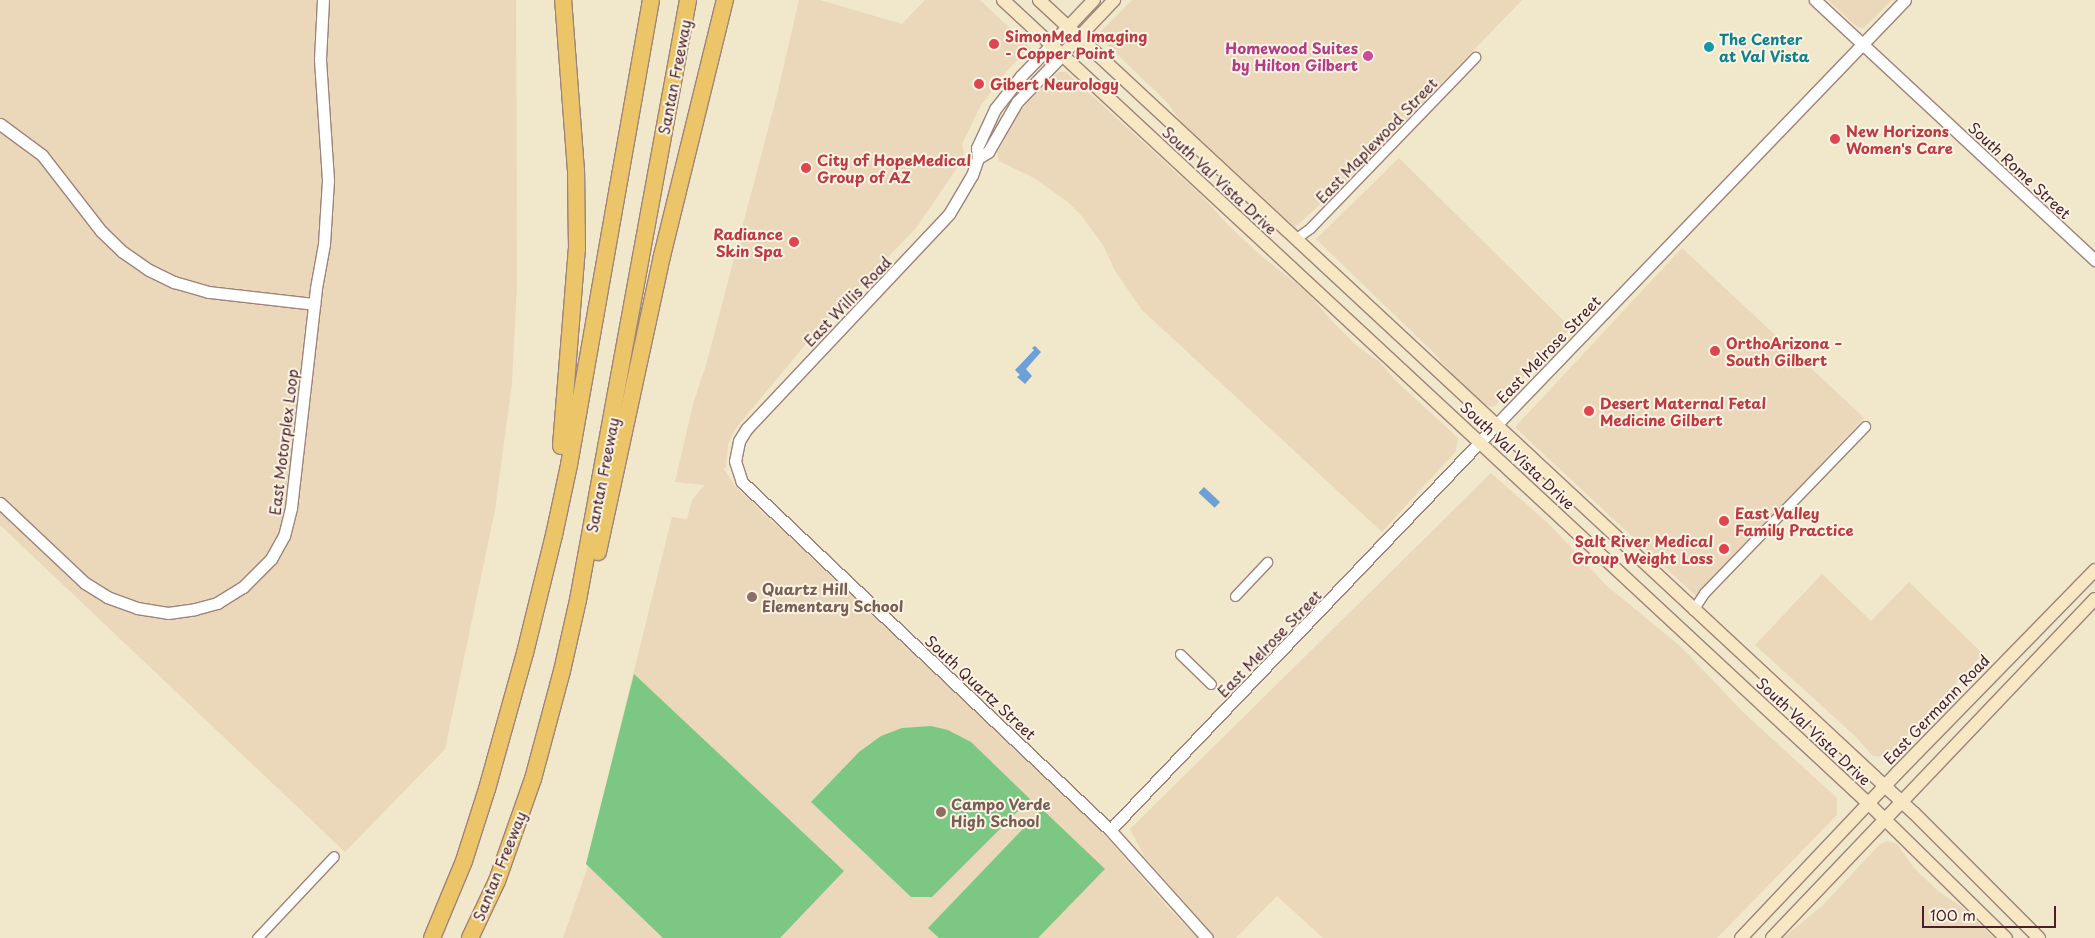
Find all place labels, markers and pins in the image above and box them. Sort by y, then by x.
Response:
place label: SimonMed Imaging - Copper Point [1005,26,1149,61]
place label: The Center at Val Vista [1719,29,1809,64]
marker: SimonMed Imaging - Copper Point [987,37,1001,51]
place label: Homewood Suites by Hilton Gilbert [1224,38,1358,73]
marker: The Center at Val Vista [1703,41,1715,53]
marker: Homewood Suites by Hilton Gilbert [1362,50,1374,62]
place label: Gibert Neurology [990,75,1119,93]
marker: Gibert Neurology [972,77,986,91]
place label: New Horizons Women's Care [1846,121,1953,156]
marker: New Horizons Women's Care [1828,132,1842,146]
place label: City of HopeMedical Group of AZ [817,150,970,185]
marker: City of HopeMedical Group of AZ [799,161,813,175]
place label: Radiance Skin Spa [713,224,783,259]
marker: Radiance Skin Spa [787,235,801,249]
place label: OrthoArizona – South Gilbert [1726,333,1842,368]
marker: OrthoArizona – South Gilbert [1708,344,1722,358]
place label: Desert Maternal Fetal Medicine Gilbert [1600,393,1768,428]
marker: Desert Maternal Fetal Medicine Gilbert [1582,404,1596,418]
place label: East Valley Family Practice [1735,503,1855,538]
marker: East Valley Family Practice [1717,514,1731,528]
place label: Salt River Medical Group Weight Loss [1572,531,1713,566]
marker: Salt River Medical Group Weight Loss [1717,542,1731,556]
place label: Quartz Hill Elementary School [762,579,903,614]
marker: Quartz Hill Elementary School [746,591,758,603]
place label: Campo Verde High School [951,794,1051,829]
marker: Campo Verde High School [935,806,947,818]

